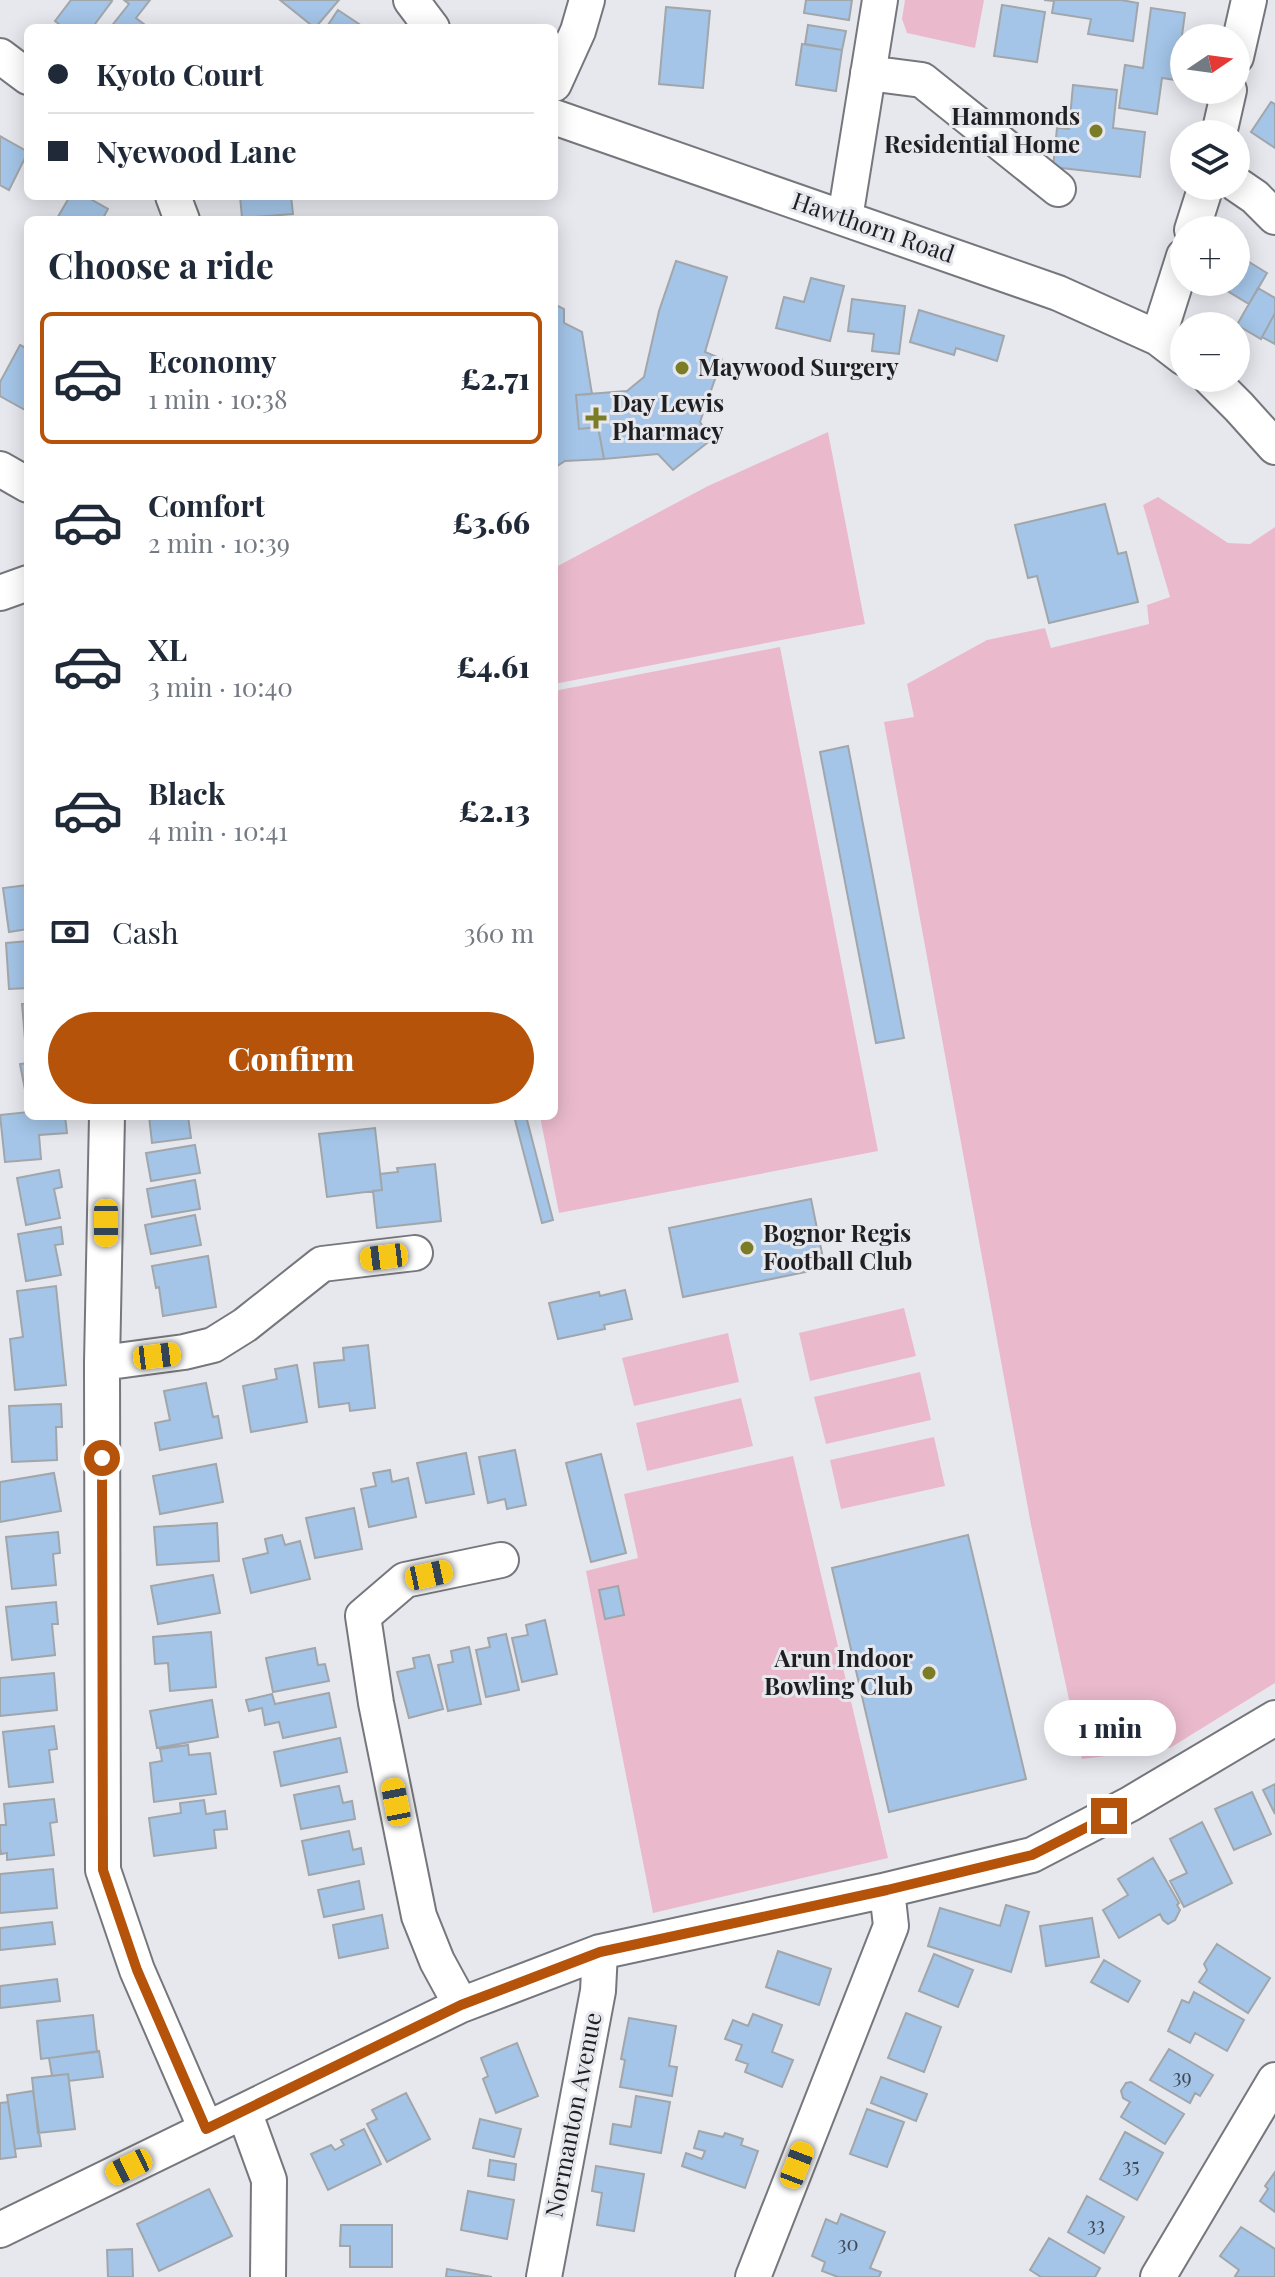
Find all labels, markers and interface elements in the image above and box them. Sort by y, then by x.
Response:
north arrow [1170,24,1250,104]
map controls [1170,24,1250,392]
text: Kyoto Court [96,54,264,94]
place label: Hammonds Residential Home [884,99,1080,159]
button: layers [1170,120,1250,200]
marker: Hammonds Residential Home [1087,122,1105,140]
text: Nyewood Lane [96,131,297,171]
street label: Hawthorn Road [788,183,959,269]
button: + [1170,216,1250,296]
text: Choose a ride [48,240,274,288]
button: − [1170,312,1250,392]
text: Economy [148,341,277,381]
icon: car [52,342,124,414]
place label: Maywood Surgery [698,350,899,382]
text: £2.71 [460,358,530,398]
marker: Maywood Surgery [673,359,691,377]
text: 1 min · 10:38 [148,381,288,416]
place label: Day Lewis Pharmacy [612,386,724,446]
marker: Day Lewis Pharmacy [587,409,605,427]
text: Comfort [148,485,265,525]
icon: car [52,486,124,558]
text: £3.66 [452,502,530,542]
text: 2 min · 10:39 [148,525,290,560]
text: XL [148,629,187,669]
icon: car [52,630,124,702]
text: £4.61 [456,646,530,686]
text: 3 min · 10:40 [148,669,293,704]
text: Black [148,773,225,813]
icon: car [52,774,124,846]
text: £2.13 [459,790,530,830]
text: 4 min · 10:41 [148,813,288,848]
icon: cash [48,910,92,954]
text: Cash [112,912,179,952]
text: 360 m [464,915,534,950]
button: Confirm [48,1012,534,1104]
car [94,1199,118,1247]
place label: Bognor Regis Football Club [763,1216,912,1276]
marker: Bognor Regis Football Club [738,1239,756,1257]
car [359,1242,409,1272]
car [132,1341,182,1371]
route start [84,1440,120,1476]
car [403,1558,455,1592]
place label: Arun Indoor Bowling Club [764,1641,914,1701]
marker: Arun Indoor Bowling Club [920,1664,938,1682]
callout: 1 min [1043,1700,1175,1756]
text: 1 min [1078,1710,1142,1745]
car [380,1776,412,1828]
route end [1091,1798,1127,1834]
street label: Normanton Avenue [536,2009,608,2220]
house number: 39 [1172,2062,1192,2089]
car [777,2138,817,2192]
car [102,2146,156,2188]
house number: 35 [1122,2151,1140,2178]
house number: 33 [1087,2210,1105,2237]
house number: 30 [837,2229,859,2256]

